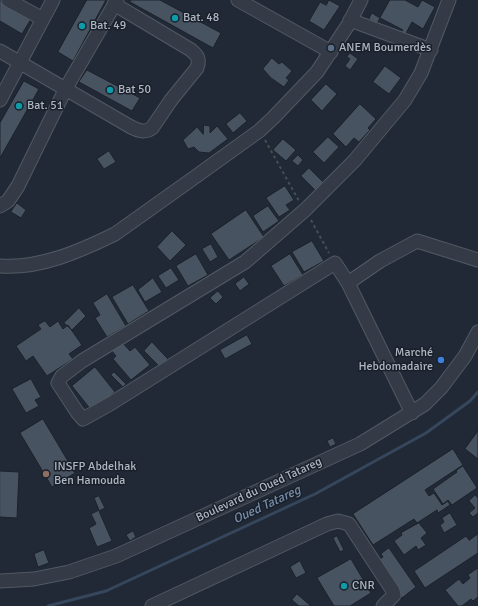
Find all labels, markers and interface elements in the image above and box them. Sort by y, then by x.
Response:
place label: Bat. 48 [183,11,219,25]
marker: Bat. 48 [170,13,180,23]
place label: Bat. 49 [90,19,126,33]
marker: Bat. 49 [77,21,87,31]
place label: ANEM Boumerdès [339,41,431,55]
marker: ANEM Boumerdès [326,43,336,53]
place label: Bat 50 [118,83,151,97]
marker: Bat 50 [105,85,115,95]
place label: Bat. 51 [27,99,63,113]
marker: Bat. 51 [14,101,24,111]
place label: Marché Hebdomadaire [358,346,433,374]
marker: Marché Hebdomadaire [436,355,446,365]
street label: Boulevard du Oued Tatareg [194,455,324,525]
place label: INSFP Abdelhak Ben Hamouda [54,460,136,488]
marker: INSFP Abdelhak Ben Hamouda [41,469,51,479]
water label: Oued Tatareg [231,483,303,527]
place label: CNR [352,579,375,593]
marker: CNR [339,581,349,591]

